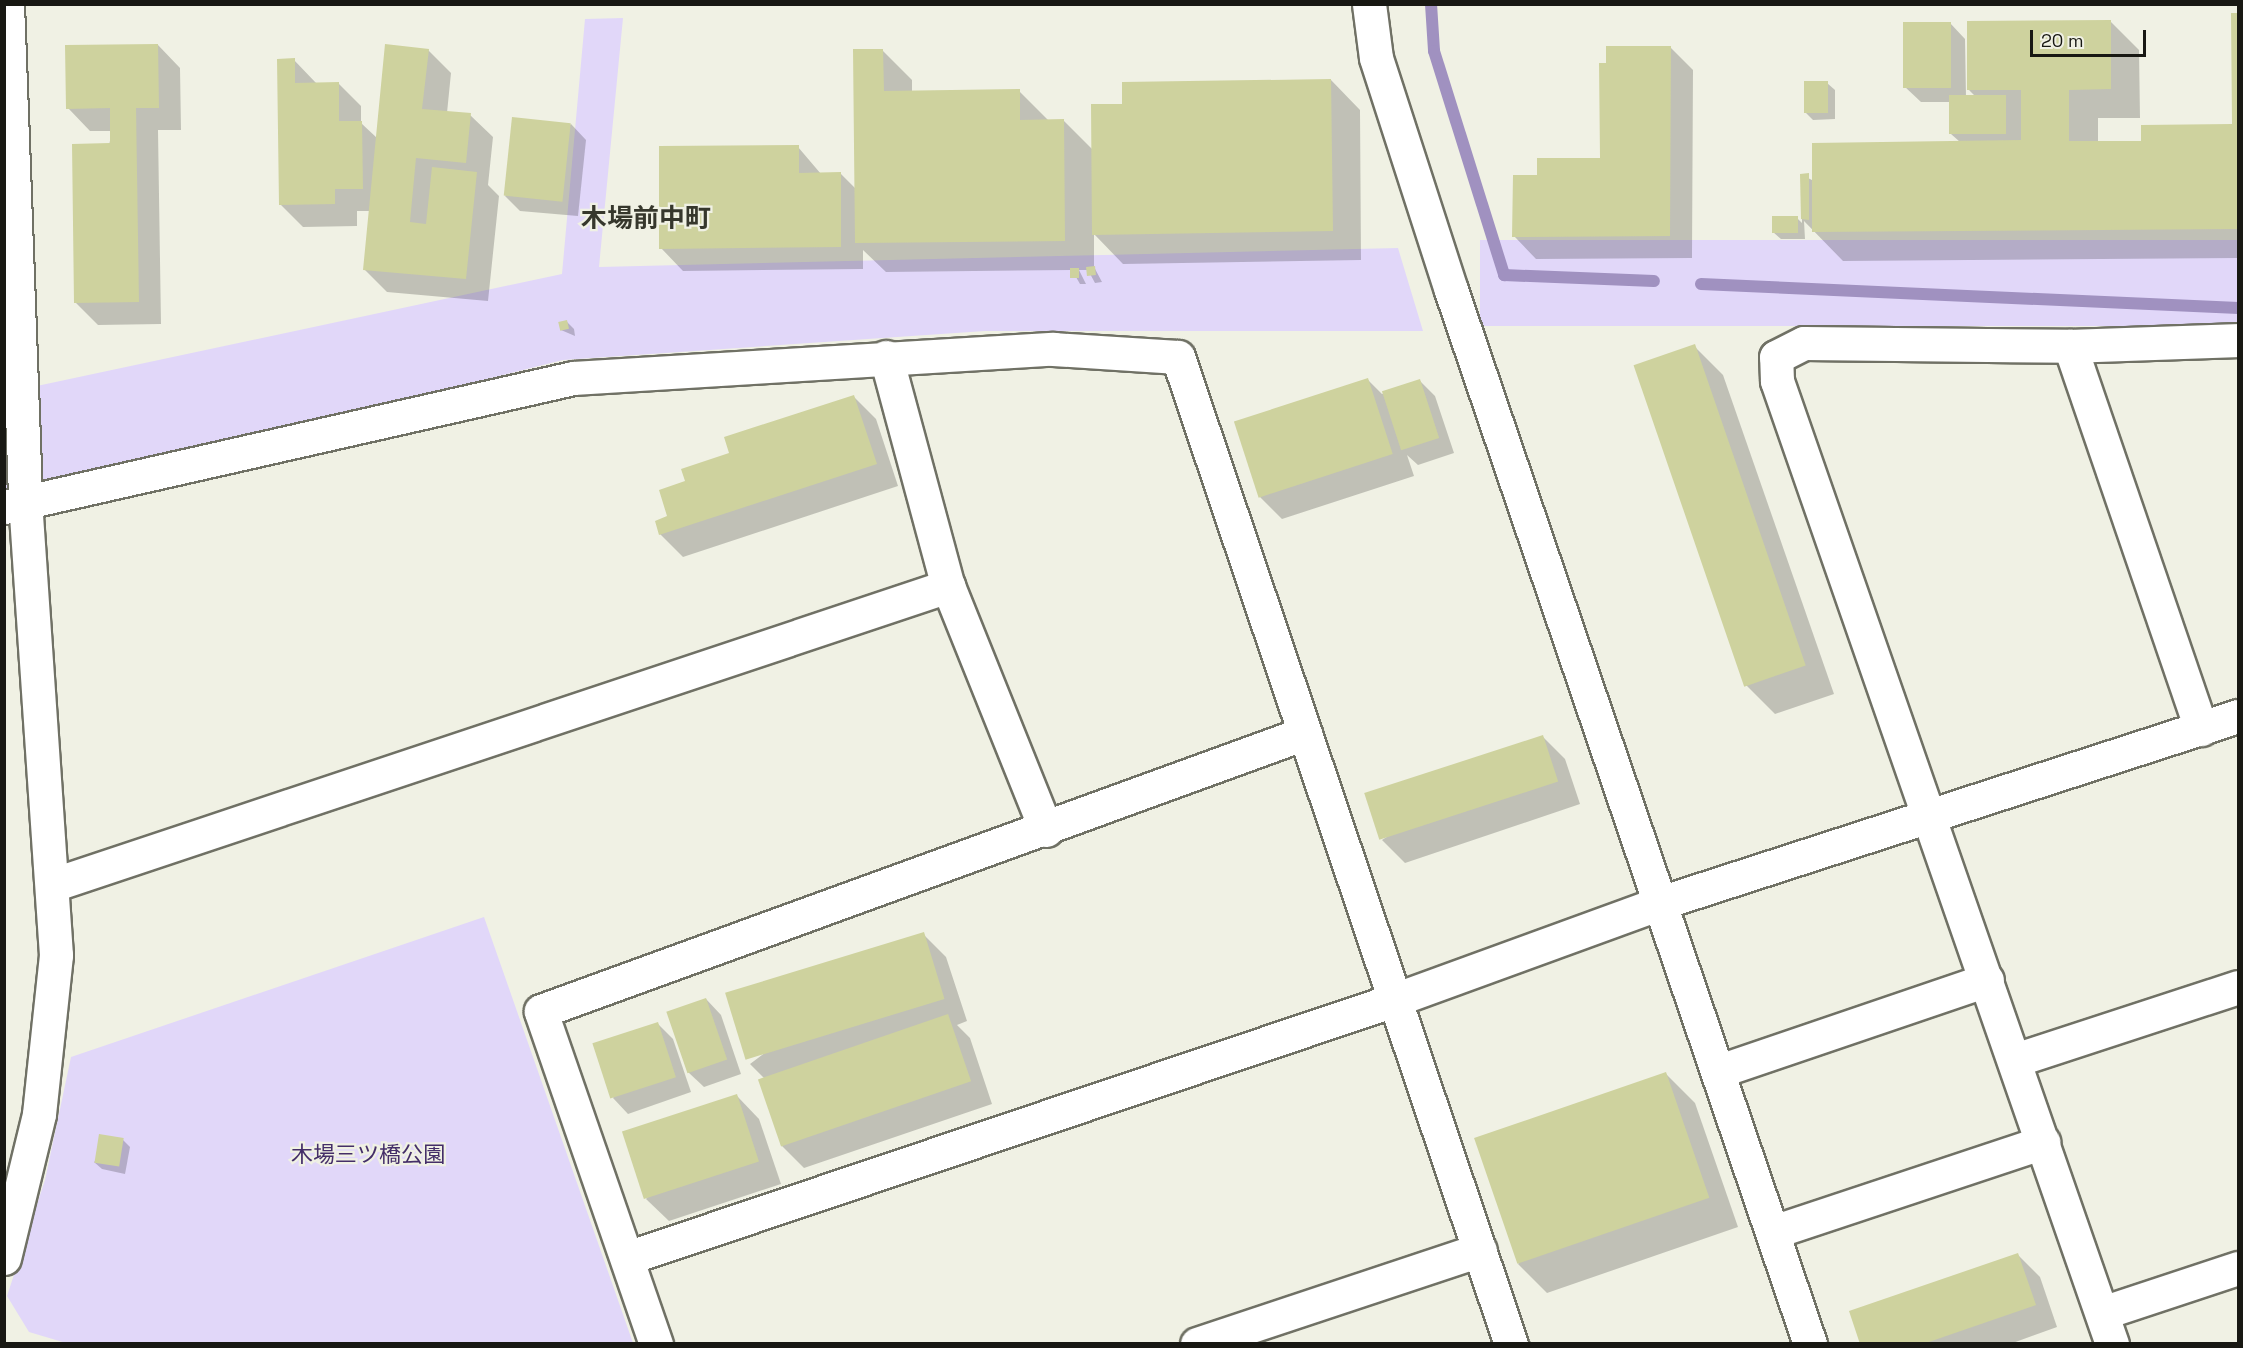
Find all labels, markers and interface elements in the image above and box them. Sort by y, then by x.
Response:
scale bar [2033,18,2148,56]
text: 20 m [2041,29,2084,52]
district label: 木場前中町 [581,203,711,235]
park label: 木場三ツ橋公園 [291,1142,445,1168]

